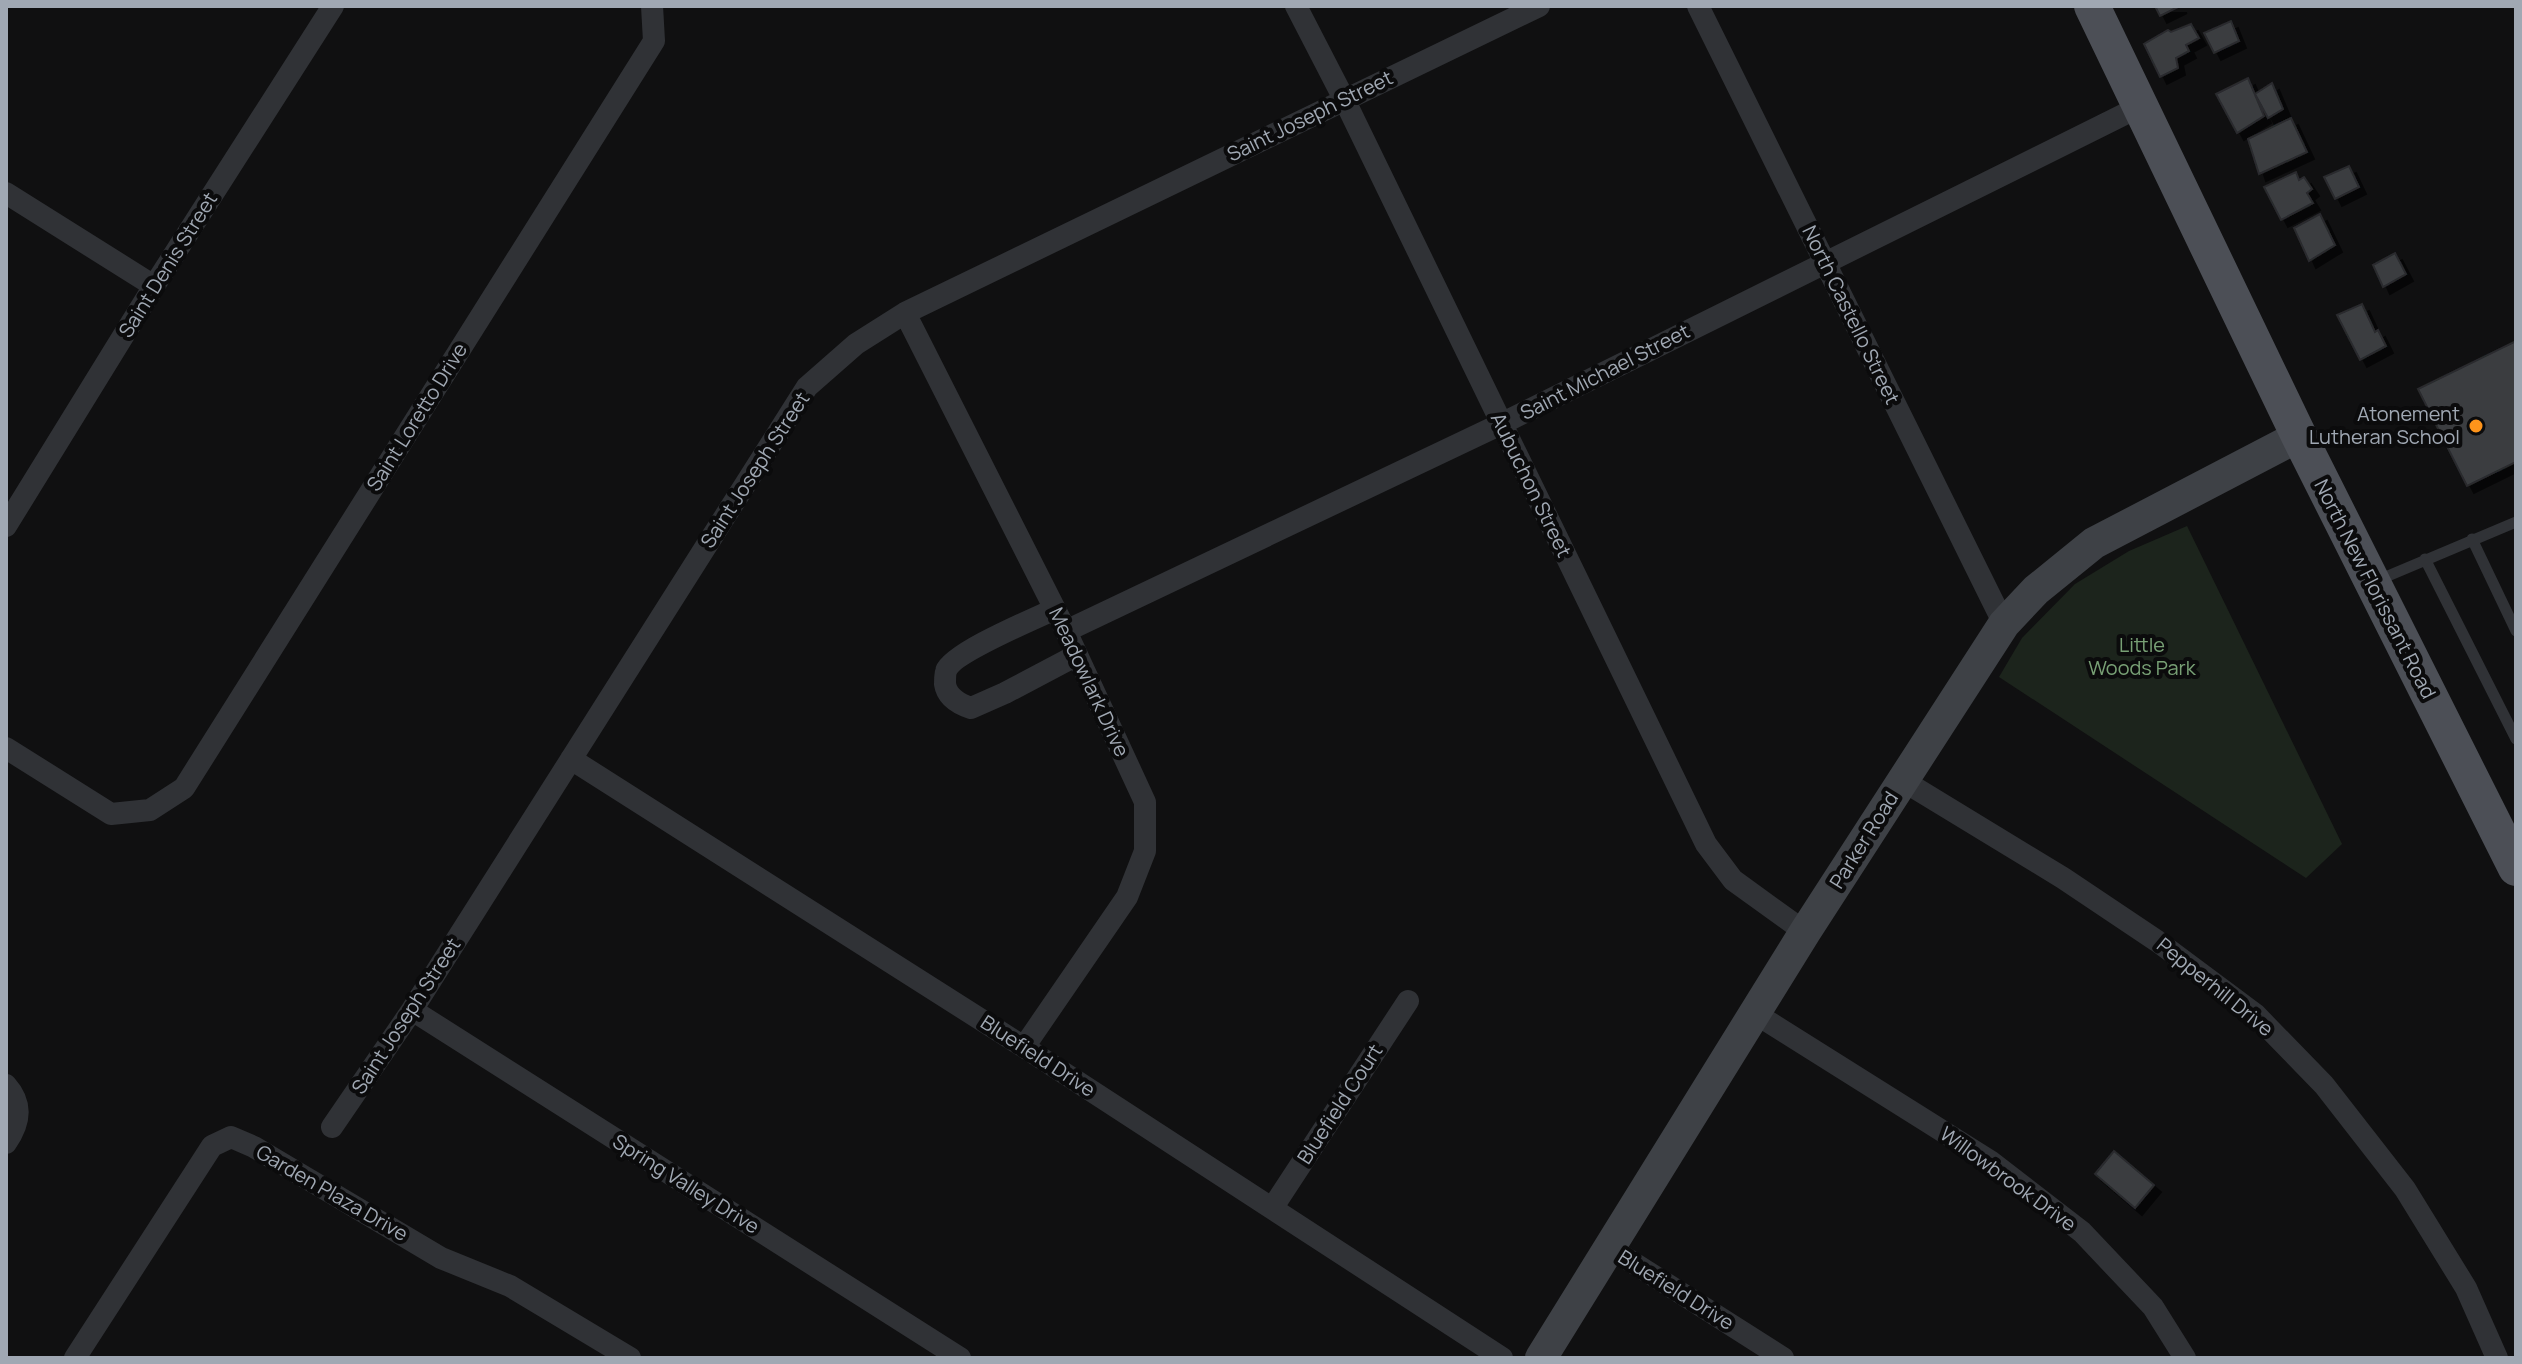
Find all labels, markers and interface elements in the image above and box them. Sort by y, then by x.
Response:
street label: Saint Joseph Street [1222,64,1397,167]
street label: Saint Denis Street [112,187,223,343]
street label: North Castello Street [1796,221,1906,409]
street label: Saint Michael Street [1515,317,1694,426]
street label: Saint Loretto Drive [360,337,473,496]
street label: Saint Joseph Street [694,386,815,553]
place label: Atonement Lutheran School [2309,400,2460,450]
street label: Aubuchon Street [1485,408,1578,562]
marker: Atonement Lutheran School [2467,417,2485,435]
street label: North New Florissant Road [2308,474,2443,703]
street label: Meadowlark Drive [1043,603,1136,761]
park label: Little Woods Park [2088,631,2197,681]
street label: Parker Road [1823,786,1904,894]
street label: Pepperhill Drive [2151,931,2279,1042]
street label: Saint Joseph Street [345,932,466,1099]
street label: Bluefield Drive [976,1008,1101,1103]
street label: Bluefield Court [1291,1039,1388,1169]
street label: Willowbrook Drive [1935,1120,2082,1237]
street label: Spring Valley Drive [608,1128,765,1240]
street label: Garden Plaza Drive [251,1138,413,1247]
street label: Bluefield Drive [1613,1243,1739,1336]

